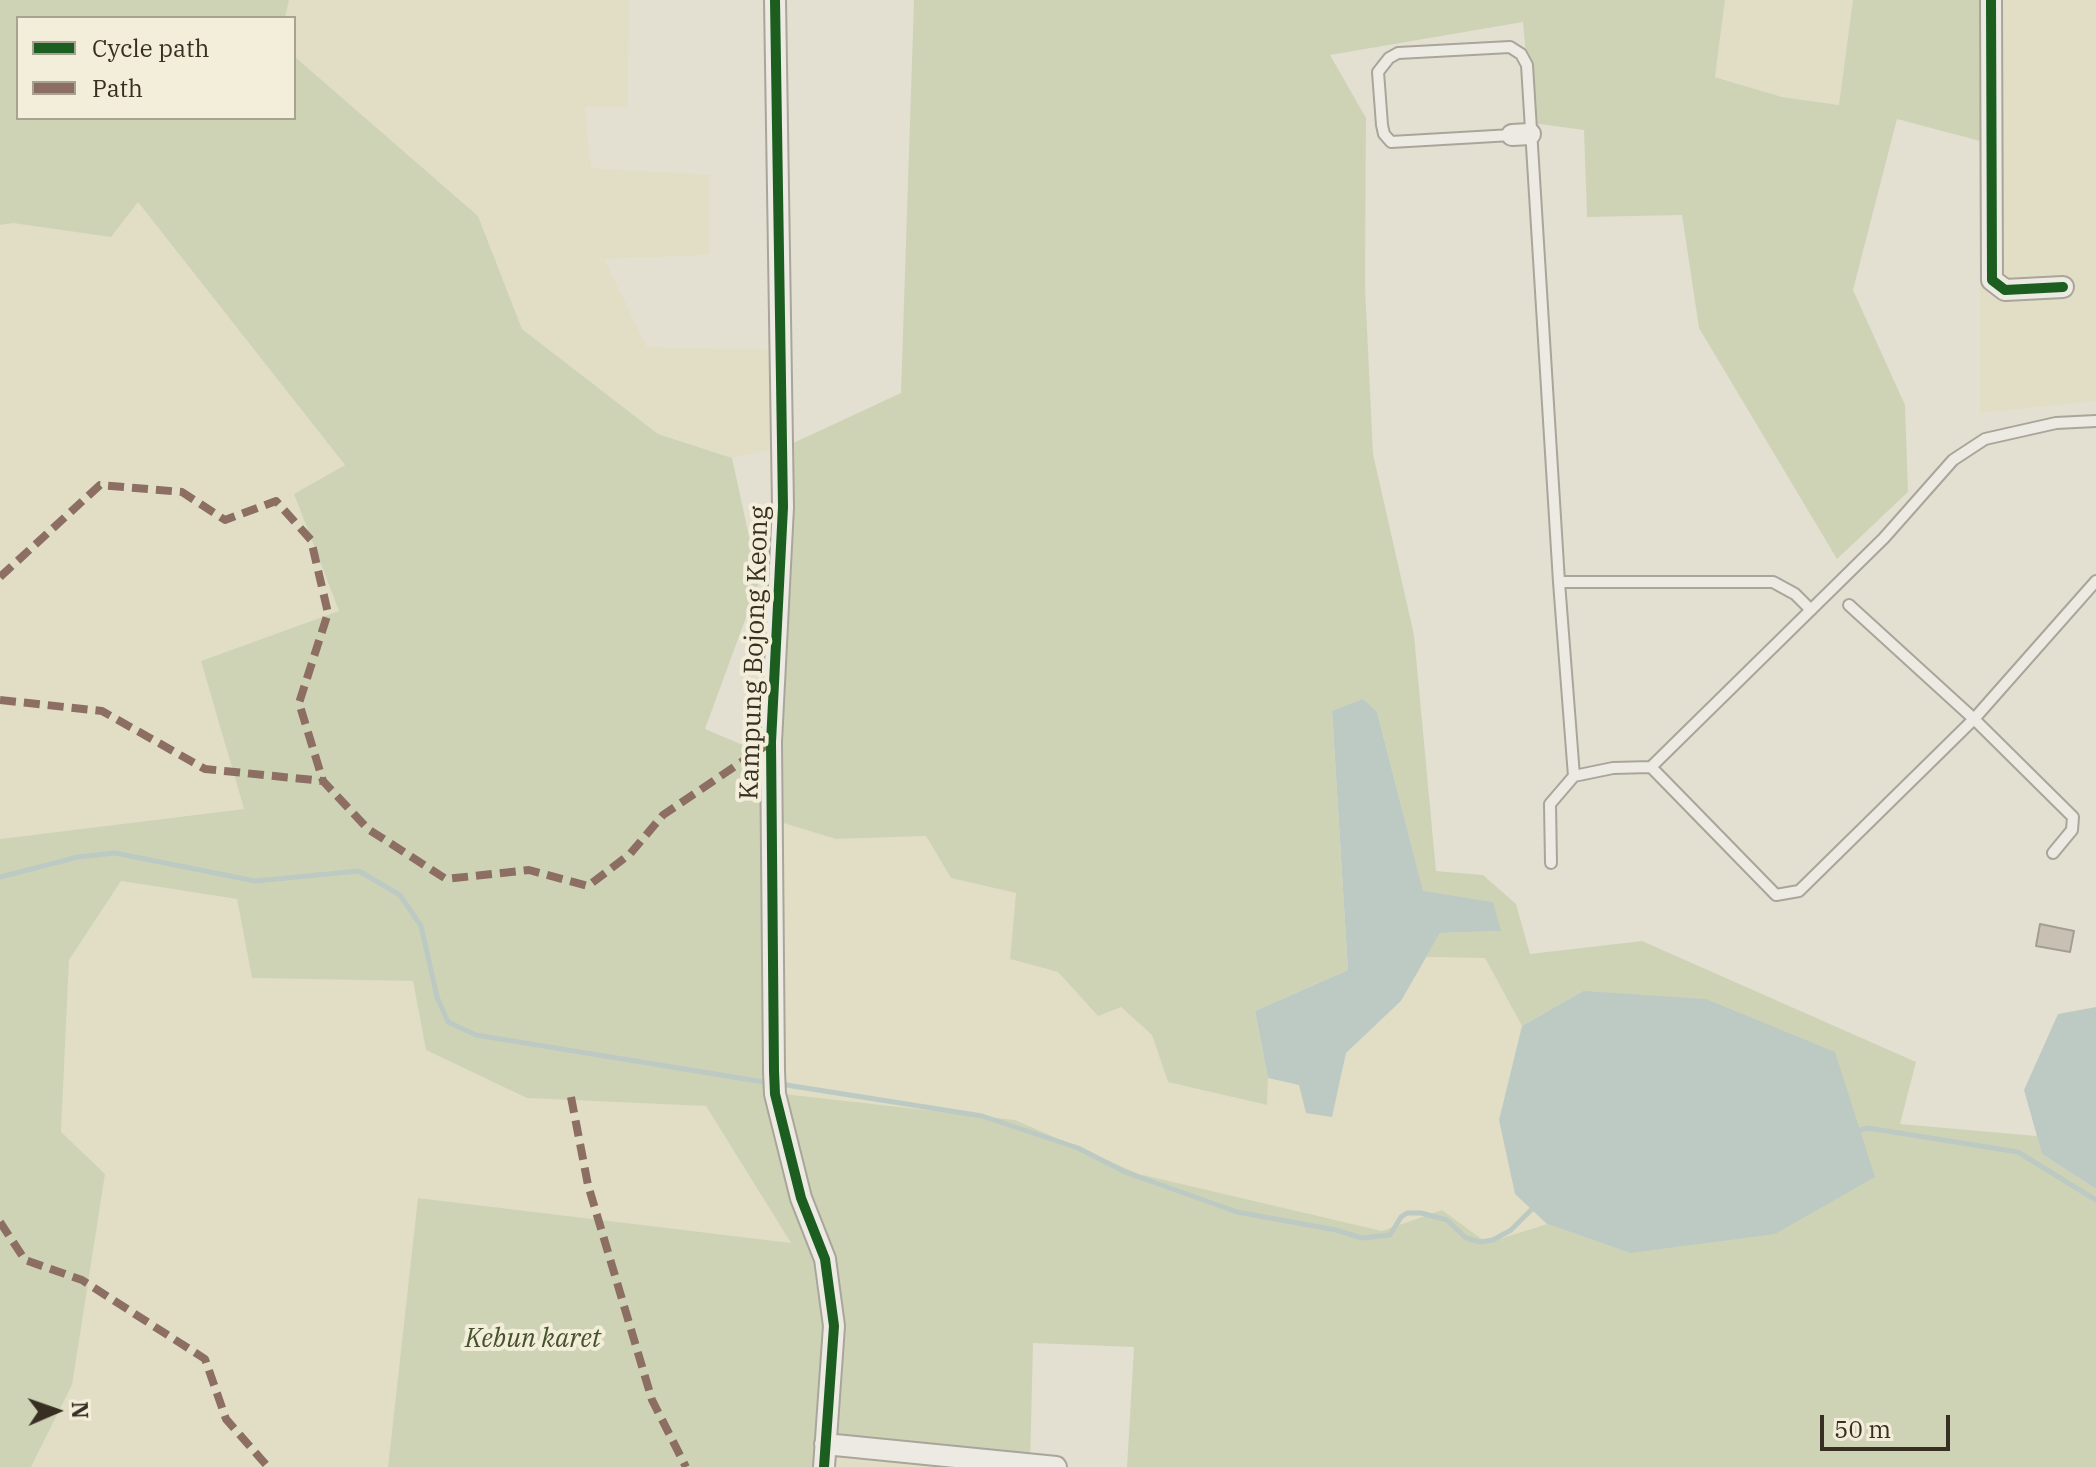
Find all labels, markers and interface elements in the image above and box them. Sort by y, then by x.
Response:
legend [16,16,296,120]
text: Cycle path [92,32,209,64]
text: Path [92,72,143,104]
street label: Kampung Bojong Keong [734,505,776,801]
park label: Kebun karet [465,1323,601,1355]
north arrow [16,1371,96,1451]
scale bar [1824,1399,1954,1449]
text: N [66,1401,95,1419]
text: 50 m [1834,1413,1891,1445]

